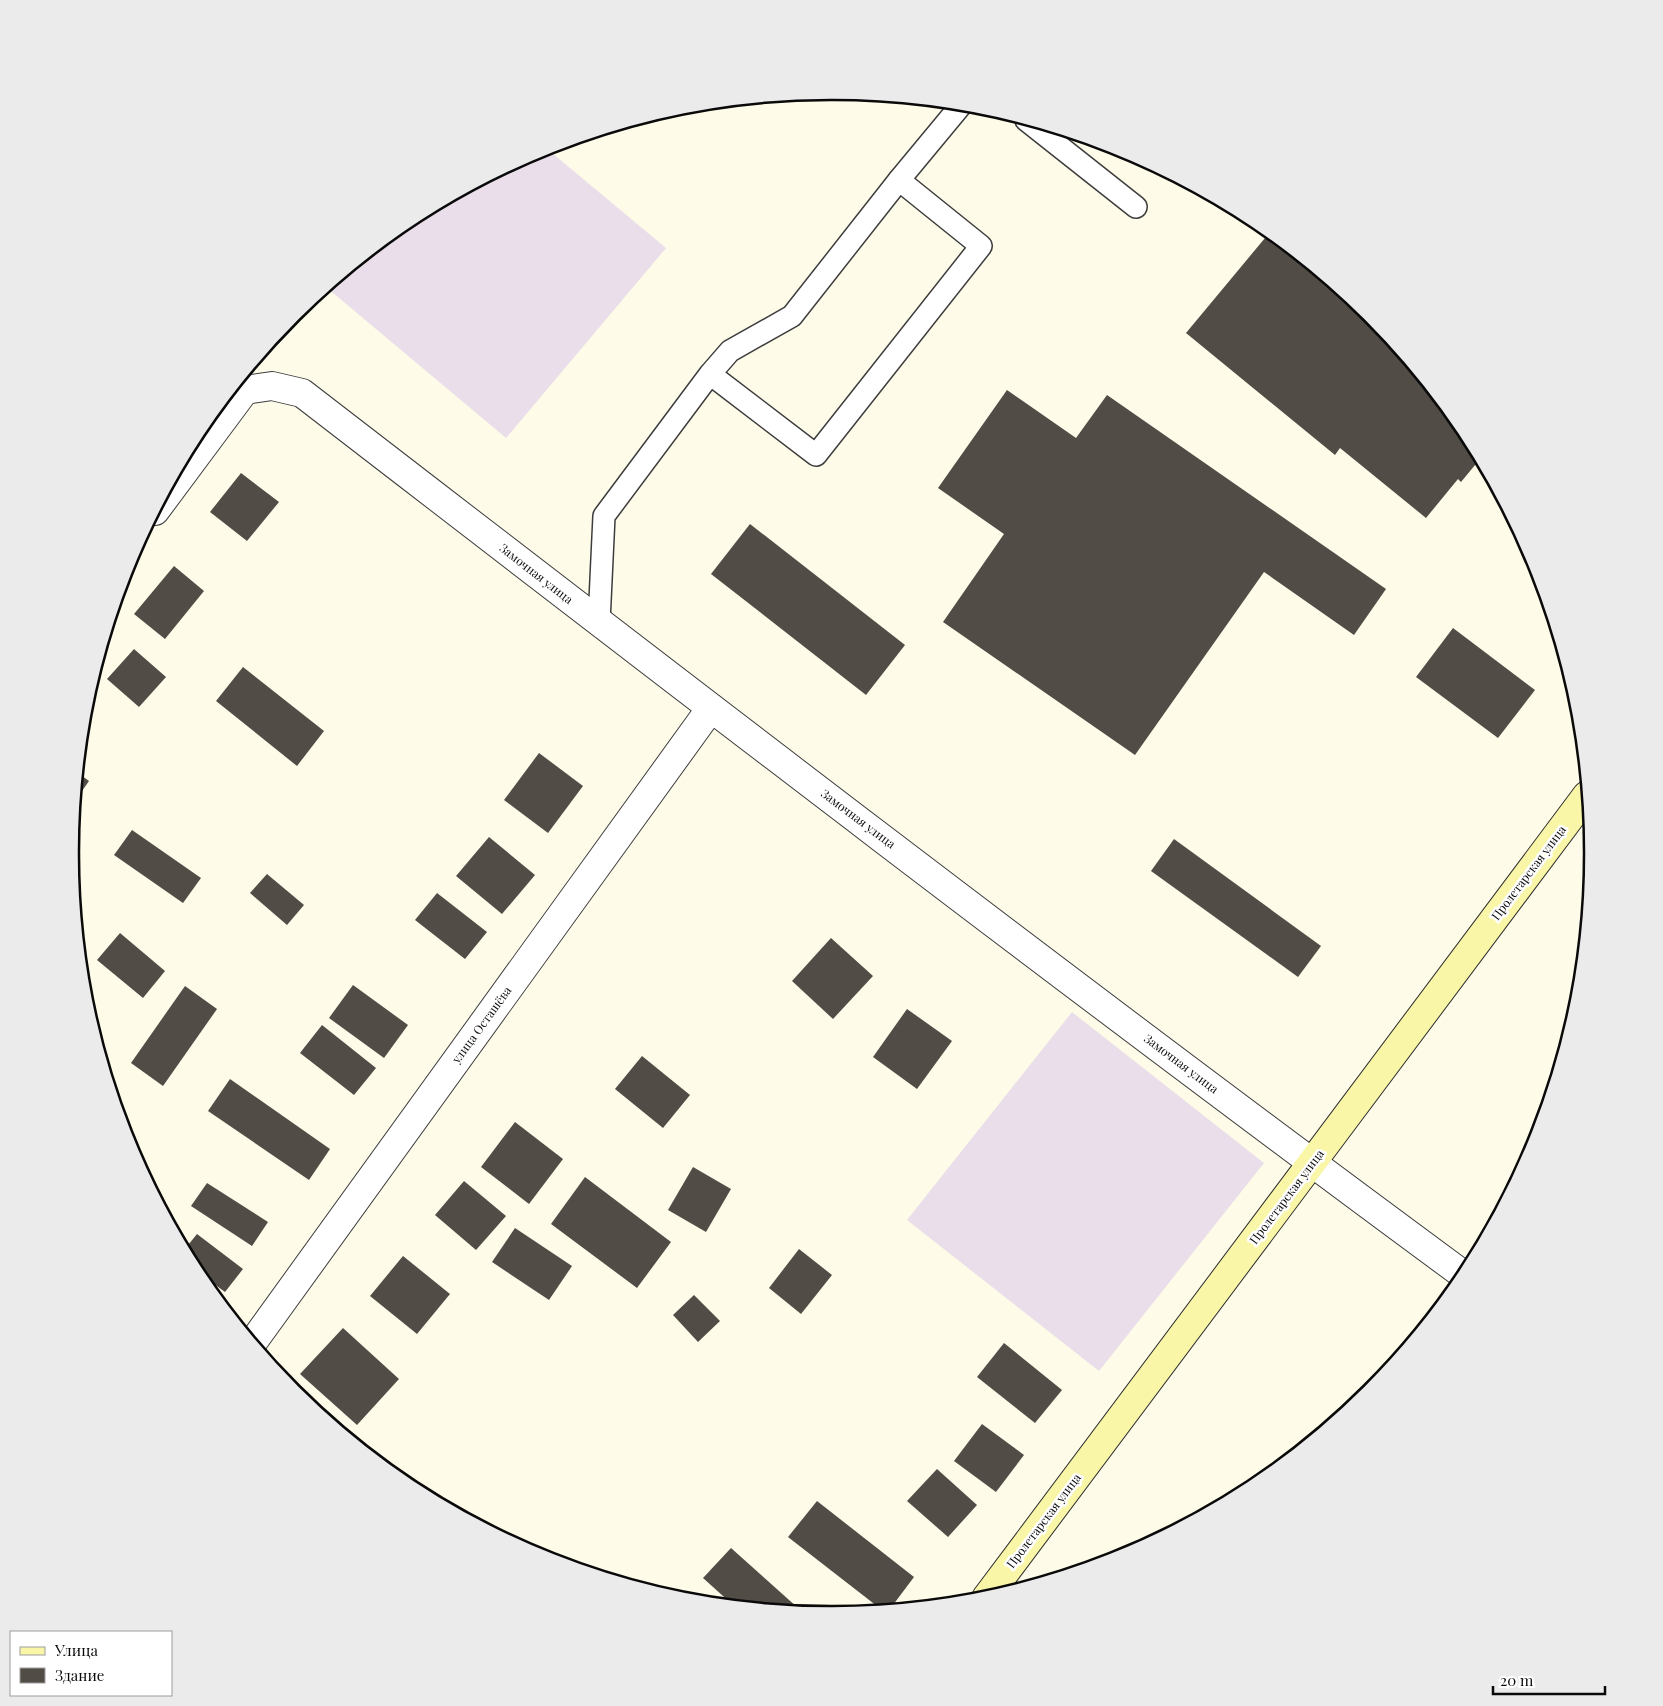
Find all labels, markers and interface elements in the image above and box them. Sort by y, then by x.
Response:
street label: Замочная улица [497,539,577,607]
street label: Замочная улица [818,785,899,851]
street label: Пролетарская улица [1487,822,1569,923]
street label: улица Осташёва [447,983,515,1067]
street label: Замочная улица [1141,1030,1222,1096]
street label: Пролетарская улица [1245,1146,1327,1247]
street label: Пролетарская улица [1002,1470,1084,1571]
legend [10,1631,172,1696]
text: Улица [54,1640,98,1660]
scale bar [1493,1664,1606,1696]
text: Здание [55,1665,104,1685]
text: 20 m [1500,1670,1534,1690]

